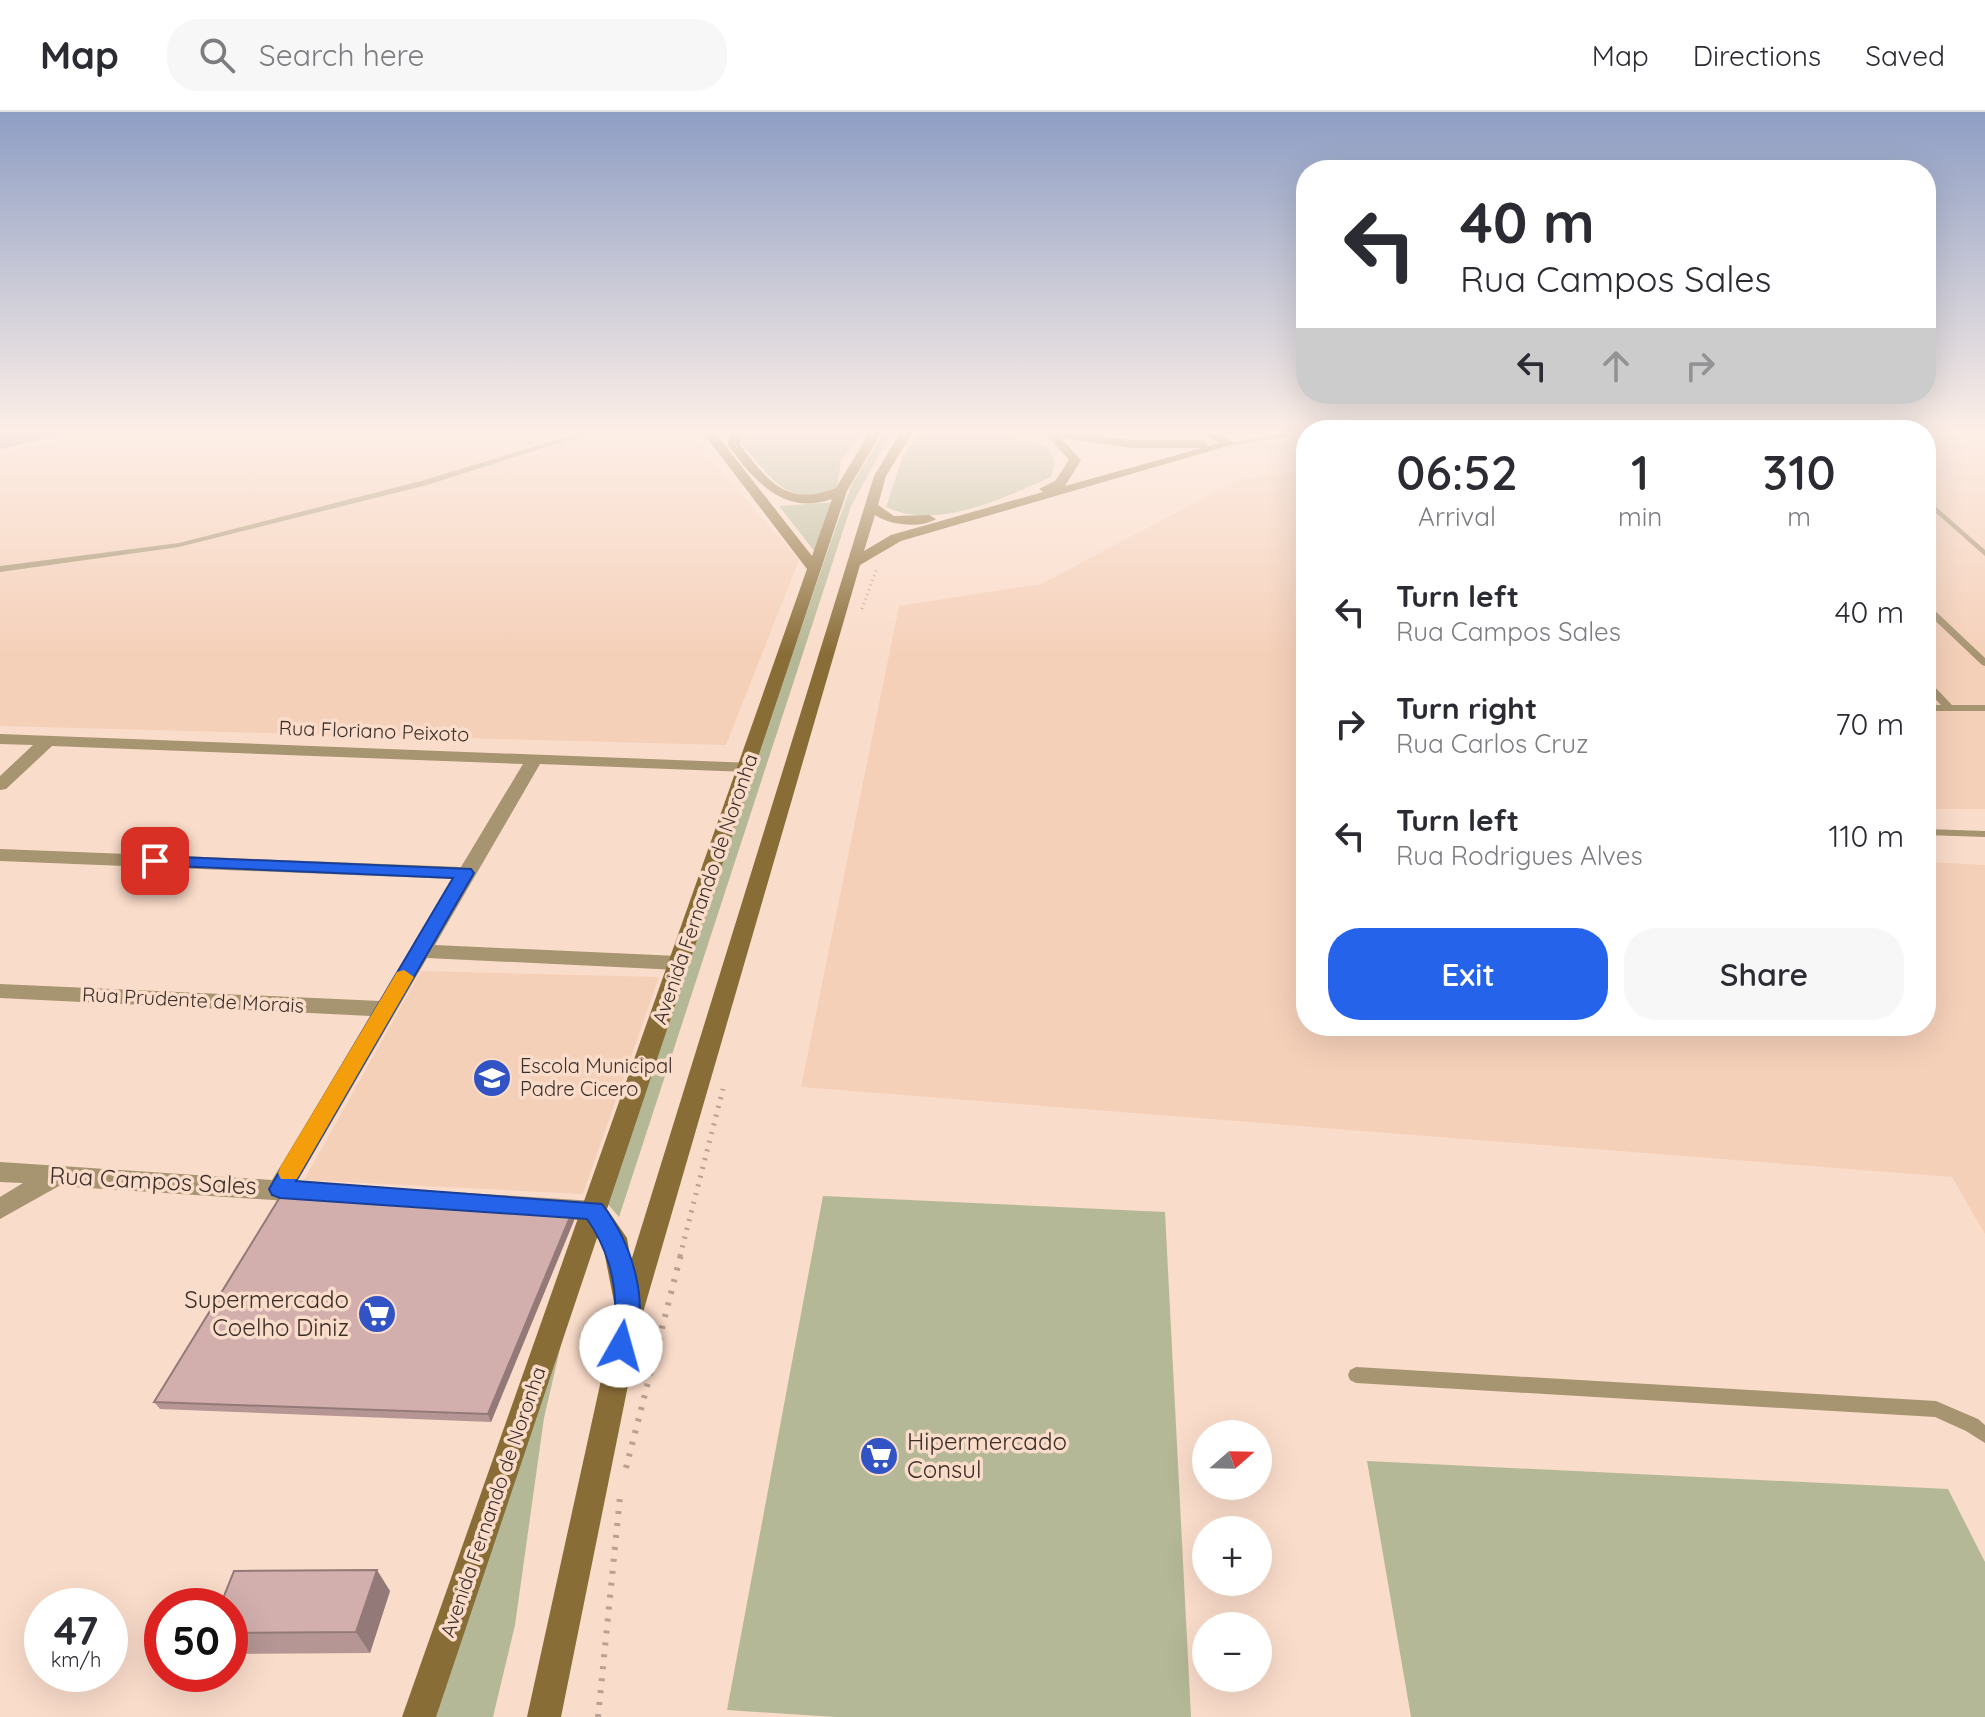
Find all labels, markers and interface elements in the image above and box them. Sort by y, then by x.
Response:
search box [167,19,727,91]
text: Map [40,31,119,79]
icon: search [195,33,239,77]
text: Search here [259,36,424,74]
text: Map [1592,38,1649,73]
text: Directions [1693,38,1821,73]
text: Saved [1865,38,1945,73]
text: 40 m [1460,187,1595,257]
icon: left [1328,192,1432,296]
text: Rua Campos Sales [1460,256,1772,301]
icon: left [1510,344,1554,388]
icon: ahead [1594,344,1638,388]
icon: right [1678,344,1722,388]
text: 06:52 [1396,442,1518,502]
text: 1 [1631,442,1649,502]
text: 310 [1763,442,1836,502]
text: Arrival [1418,500,1496,533]
text: min [1618,500,1662,533]
text: m [1787,500,1811,533]
text: Turn left [1396,577,1519,615]
icon: left [1328,590,1372,634]
text: 40 m [1835,593,1904,631]
text: Rua Campos Sales [1396,615,1621,648]
text: Turn right [1396,689,1537,727]
icon: right [1328,702,1372,746]
text: 70 m [1835,705,1904,743]
street label: Rua Floriano Peixoto [278,715,470,746]
text: Rua Carlos Cruz [1396,727,1589,760]
street label: Avenida Fernando de Noronha [646,750,763,1027]
text: Turn left [1396,801,1519,839]
icon: left [1328,814,1372,858]
text: 110 m [1828,817,1904,855]
pin [121,827,189,895]
icon: arrive [133,839,177,883]
text: Rua Rodrigues Alves [1396,839,1643,872]
button: Exit [1328,928,1608,1020]
button: Share [1624,928,1904,1020]
street label: Rua Prudente de Morais [81,981,305,1018]
place label: Escola Municipal Padre Cicero [520,1053,673,1101]
school or university icon: Escola Municipal Padre Cicero [471,1057,513,1099]
street label: Rua Campos Sales [49,1160,258,1200]
place label: Supermercado Coelho Diniz [184,1284,349,1342]
supermarket icon: Supermercado Coelho Diniz [356,1293,398,1335]
position arrow [579,1304,663,1388]
street label: Avenida Fernando de Noronha [434,1363,551,1640]
north arrow [1192,1420,1272,1500]
map controls [1192,1420,1272,1692]
place label: Hipermercado Consul [907,1426,1067,1484]
supermarket icon: Hipermercado Consul [858,1435,900,1477]
button: + [1192,1516,1272,1596]
speed limit sign: 50 [144,1588,248,1692]
text: 47 [54,1605,98,1655]
button: − [1192,1612,1272,1692]
text: km/h [51,1647,101,1672]

